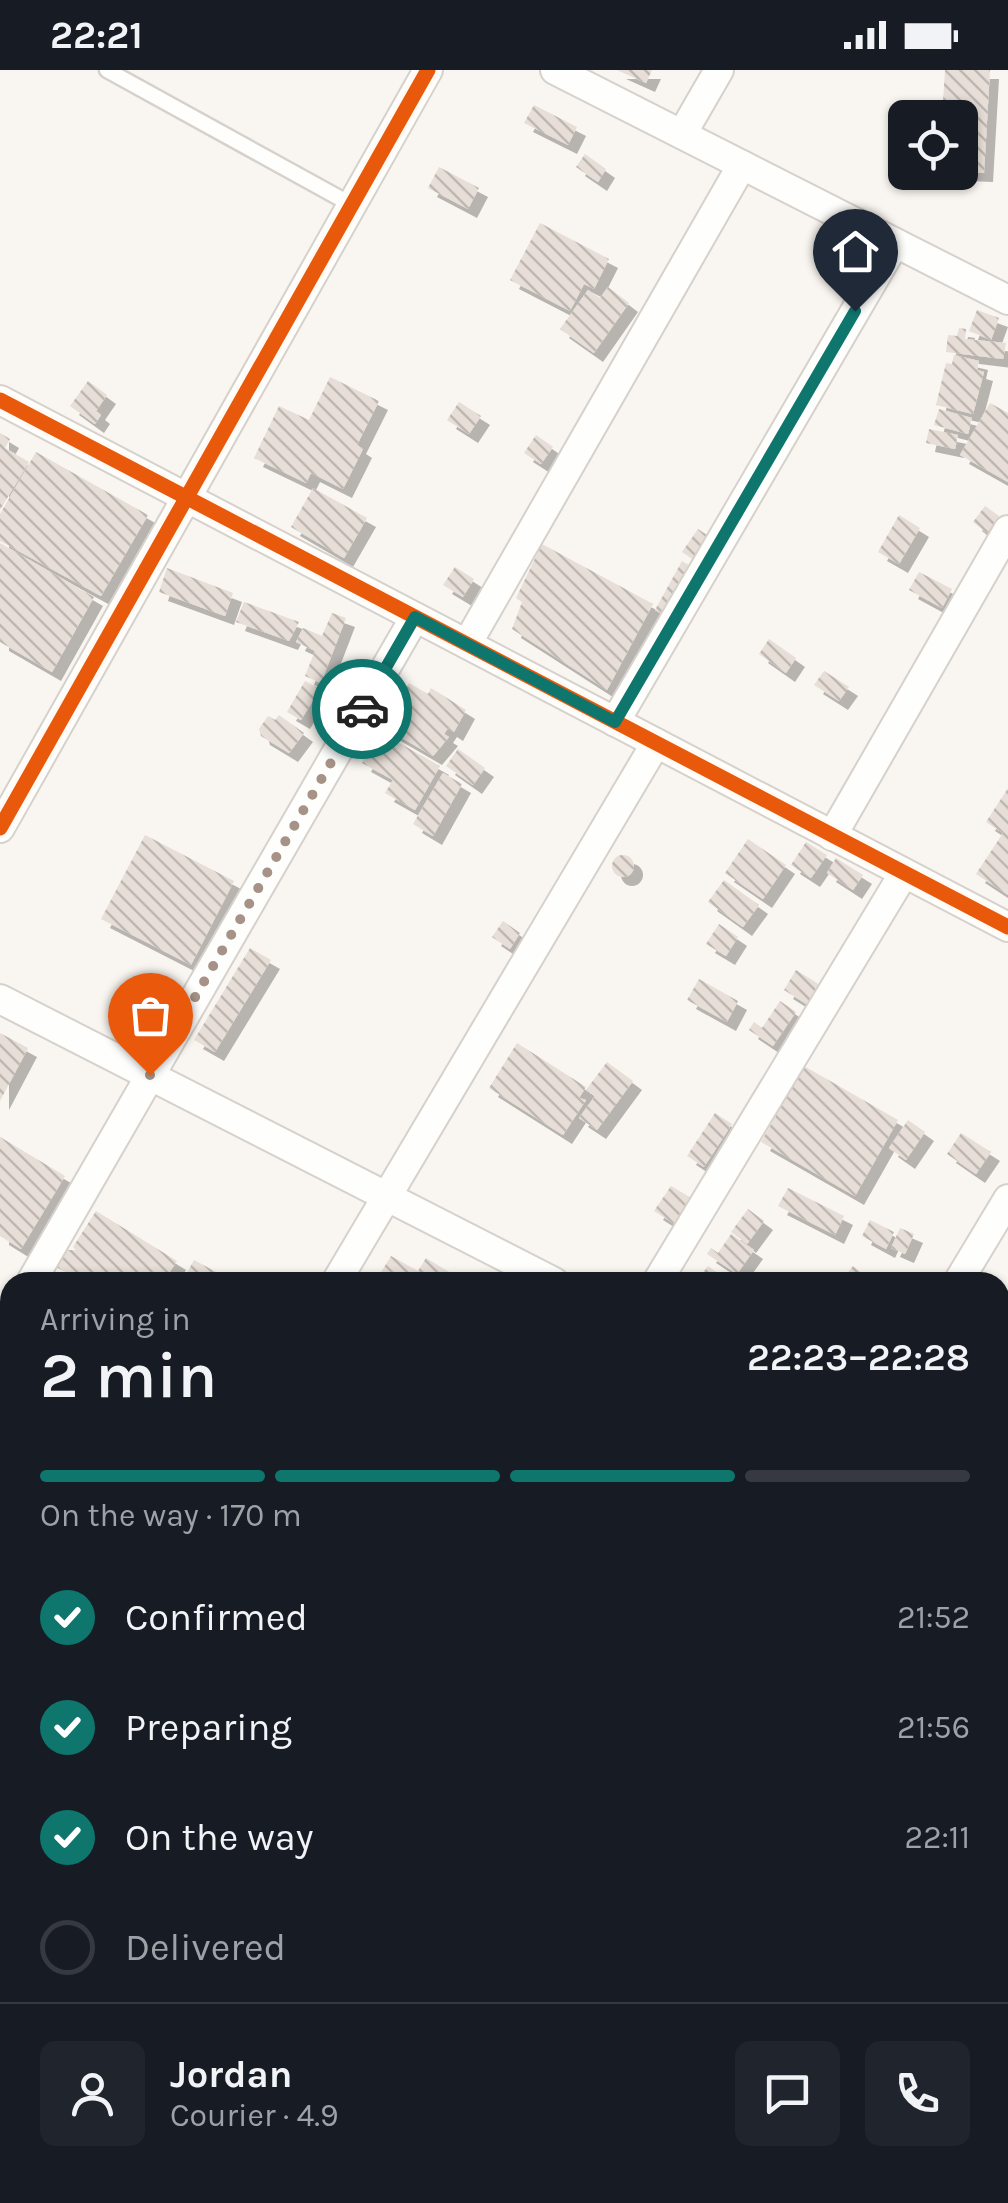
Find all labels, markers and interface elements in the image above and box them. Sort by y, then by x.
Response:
text: 22:21 [50,13,143,58]
map controls [888,100,978,190]
button: locate [888,100,978,190]
pin [813,209,898,312]
icon: home [828,224,883,279]
courier [312,659,412,759]
icon: car [335,682,390,737]
pin [108,973,193,1076]
icon: bag [123,988,178,1043]
text: Arriving in [40,1301,191,1338]
text: 22:23–22:28 [747,1335,970,1380]
text: 2 min [40,1337,217,1413]
text: On the way · 170 m [40,1497,302,1534]
icon: check [40,1590,95,1645]
text: Confirmed [125,1595,308,1640]
text: 21:52 [897,1599,970,1636]
icon: check [40,1700,95,1755]
text: Preparing [125,1705,292,1750]
text: 21:56 [897,1709,970,1746]
icon: check [40,1810,95,1865]
text: On the way [125,1815,313,1860]
text: 22:11 [904,1819,970,1856]
text: Delivered [125,1925,286,1970]
button: person [40,2041,145,2146]
button: chat [735,2041,840,2146]
button: phone [865,2041,970,2146]
text: Jordan [170,2052,293,2097]
text: Courier · 4.9 [170,2097,339,2134]

